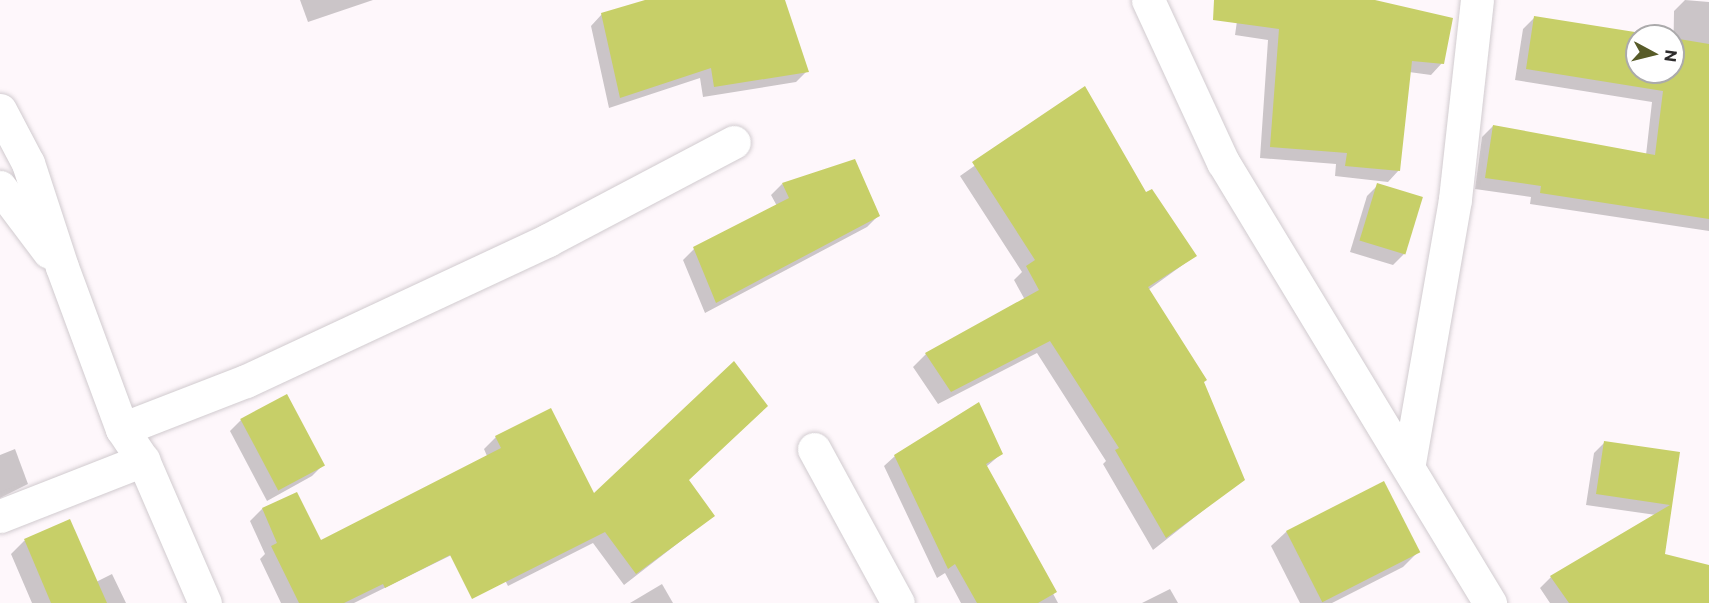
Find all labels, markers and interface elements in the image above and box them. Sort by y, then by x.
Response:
north arrow [1625,24,1685,84]
text: N [1661,49,1682,63]

